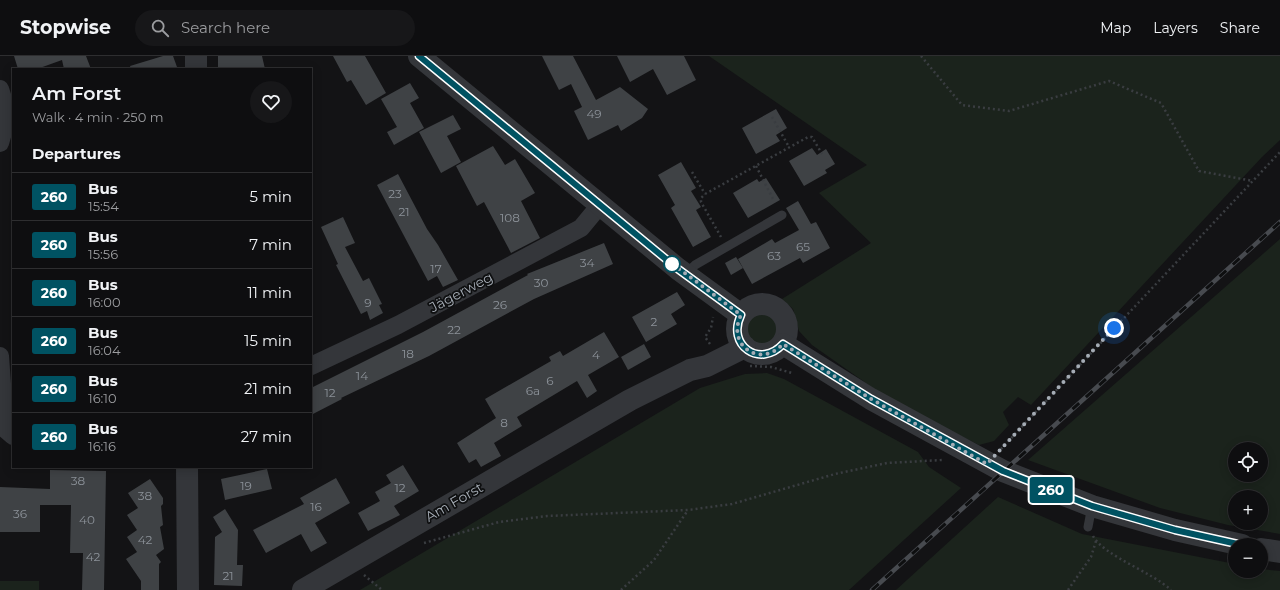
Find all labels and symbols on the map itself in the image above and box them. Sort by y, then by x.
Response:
house number: 49 [586,106,602,121]
house number: 23 [388,186,402,201]
house number: 21 [398,204,410,219]
house number: 108 [500,210,520,225]
house number: 65 [796,239,810,254]
house number: 63 [767,248,781,263]
house number: 34 [580,255,594,270]
unlabelled marker [663,255,681,273]
house number: 17 [430,261,442,276]
street label: Jägerweg [425,268,496,317]
house number: 30 [534,275,548,290]
house number: 9 [364,295,372,310]
house number: 26 [493,297,507,312]
house number: 2 [651,314,658,329]
your location [1104,318,1124,338]
house number: 22 [447,322,461,337]
house number: 18 [402,346,414,361]
house number: 4 [592,347,600,362]
house number: 14 [356,368,368,383]
house number: 6 [546,373,554,388]
house number: 6a [526,383,540,398]
house number: 12 [324,385,336,400]
house number: 8 [500,415,508,430]
house number: 38 [71,473,86,488]
line badge: 260 [1028,477,1074,503]
house number: 19 [240,478,252,493]
street label: Am Forst [422,478,487,526]
house number: 12 [394,480,406,495]
house number: 38 [138,488,153,503]
house number: 16 [310,499,322,514]
house number: 36 [13,506,27,521]
house number: 40 [79,512,95,527]
house number: 42 [138,532,153,547]
house number: 42 [86,549,101,564]
house number: 21 [222,568,234,583]

